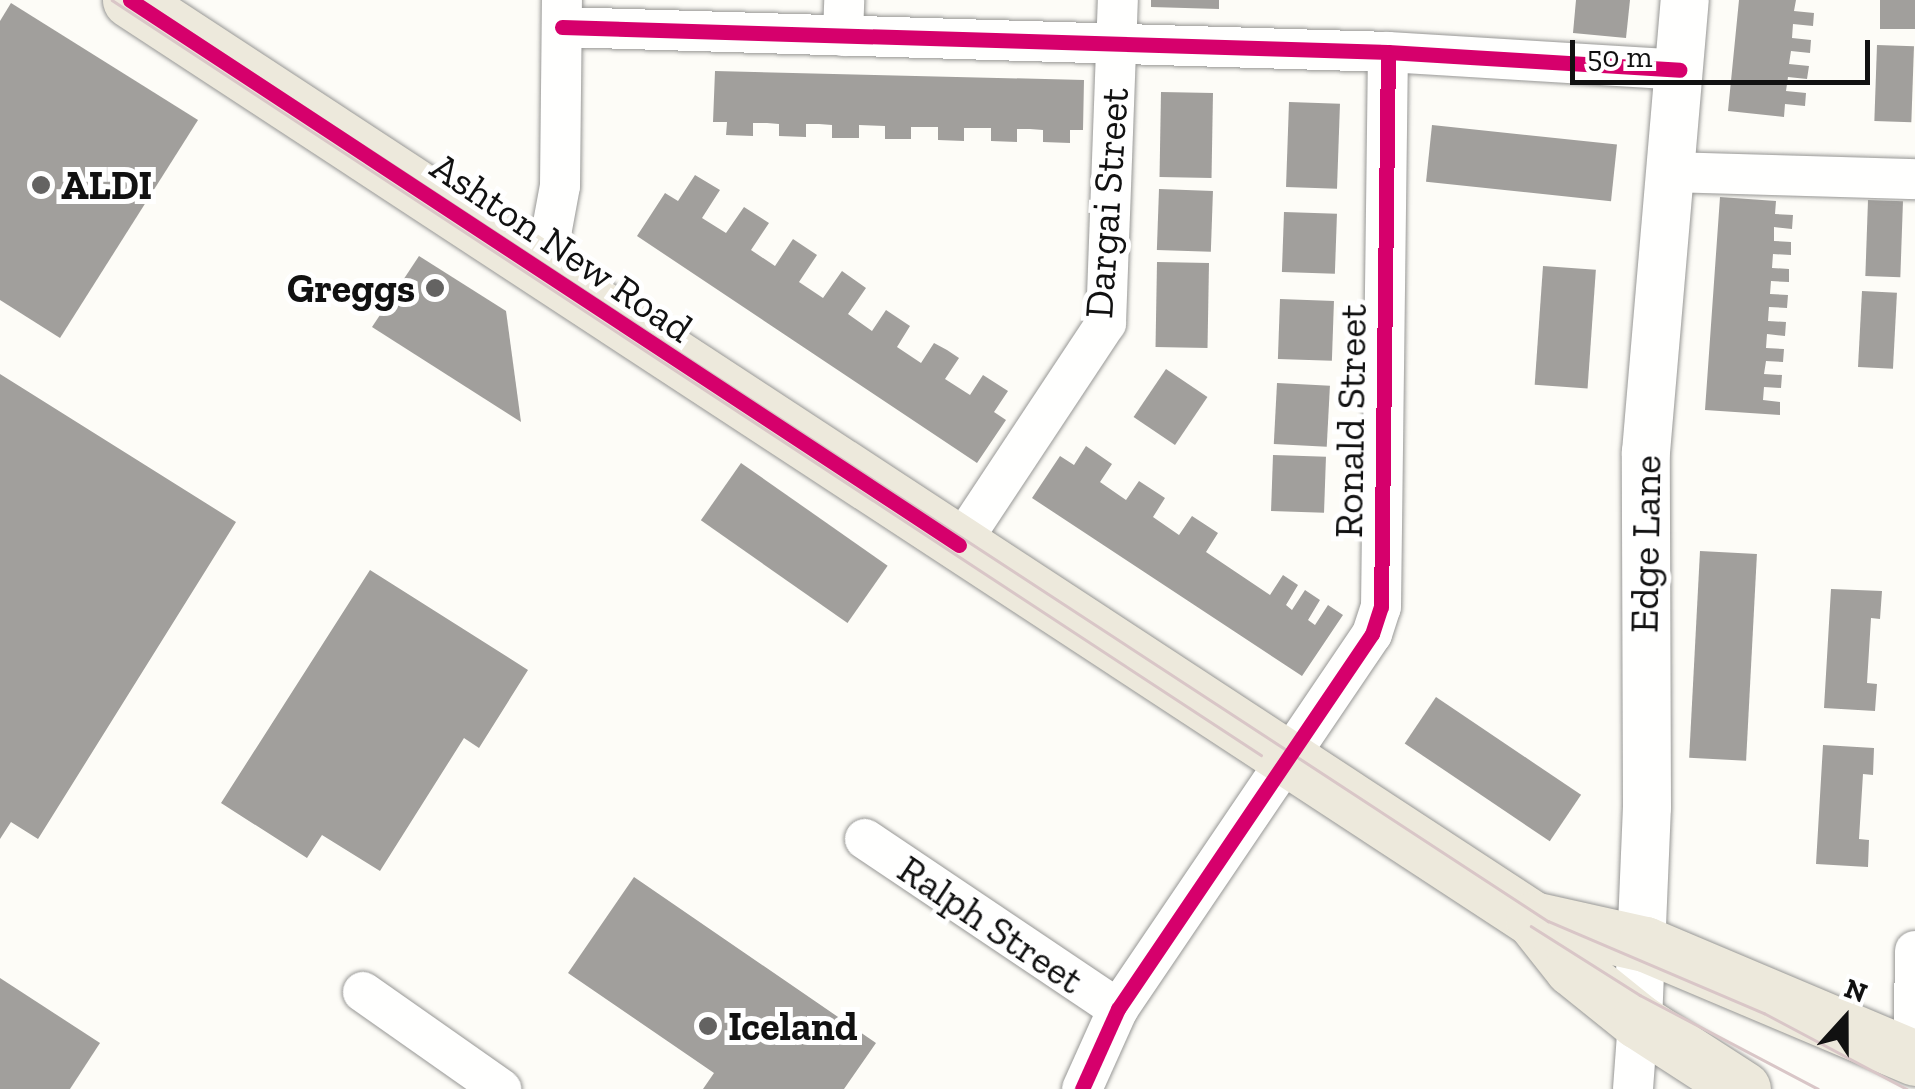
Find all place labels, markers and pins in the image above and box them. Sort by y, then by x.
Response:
place label: ALDI [61,161,152,209]
marker: ALDI [30,174,52,196]
place label: Greggs [287,264,415,312]
marker: Greggs [424,277,446,299]
place label: Iceland [728,1002,858,1050]
marker: Iceland [697,1015,719,1037]

